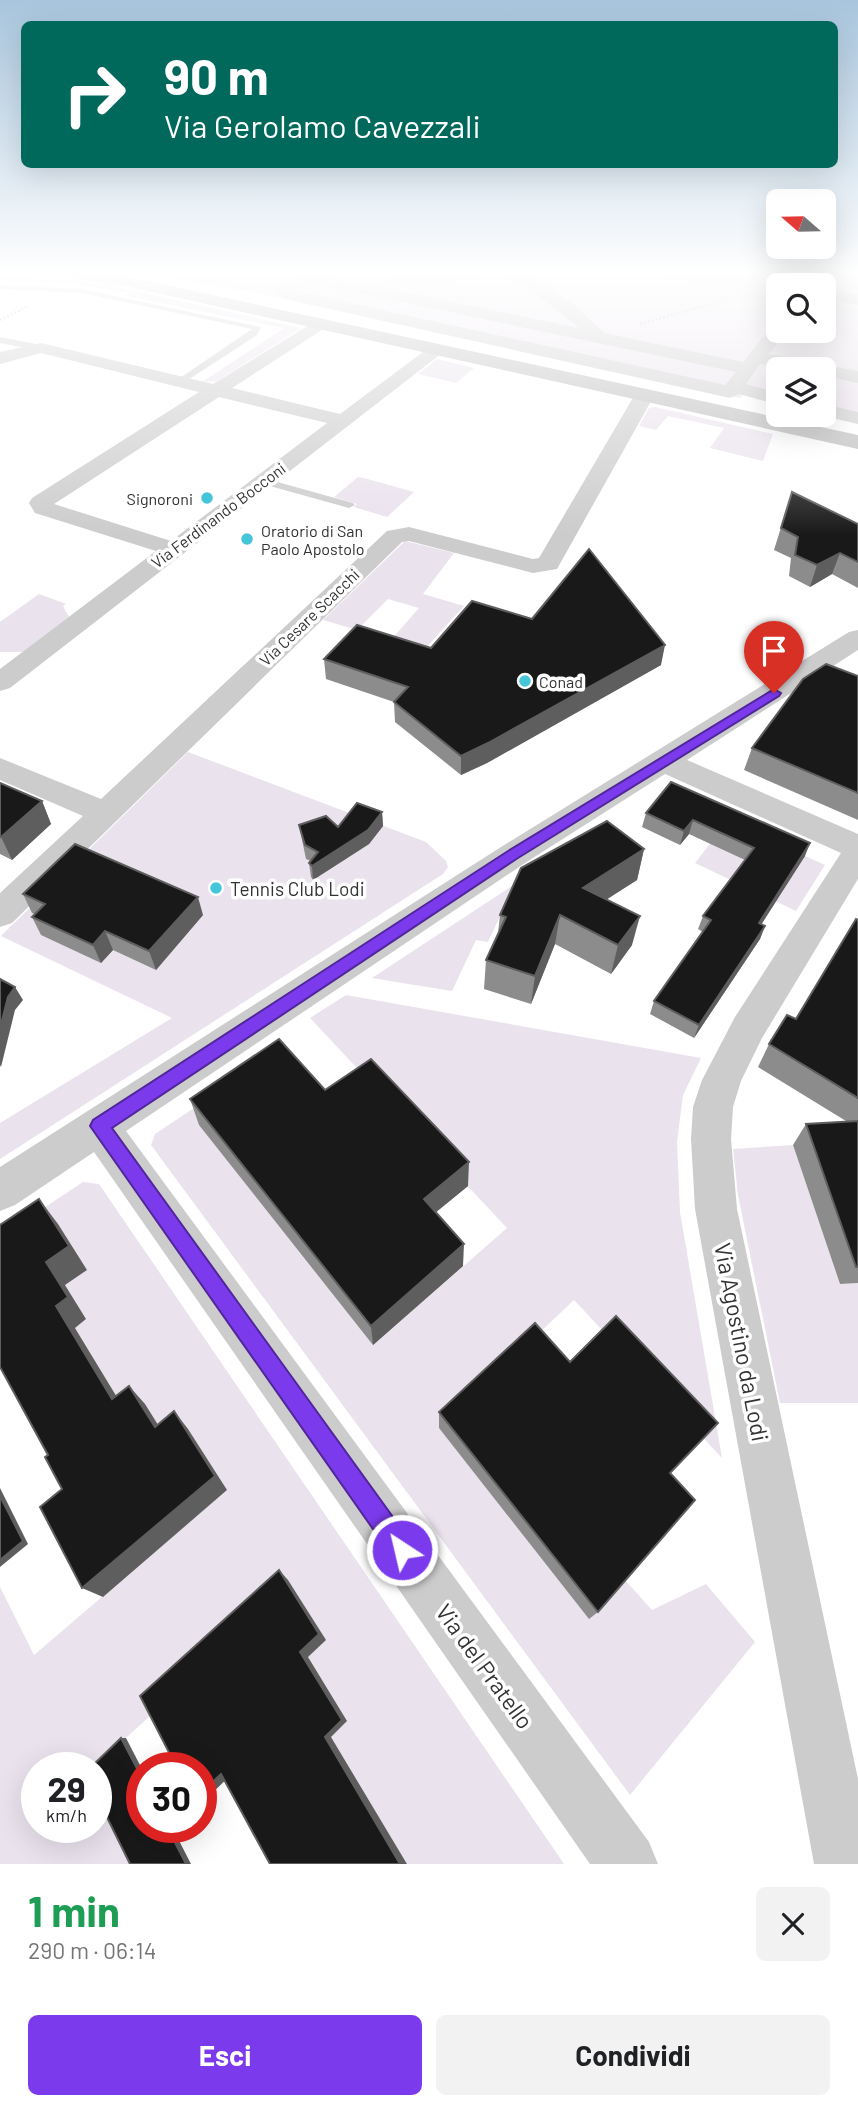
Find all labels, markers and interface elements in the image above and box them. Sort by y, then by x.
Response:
text: 90 m [164,46,269,105]
icon: right [49,49,140,140]
text: Via Gerolamo Cavezzali [164,106,481,144]
north arrow [766,189,836,259]
map controls [766,189,836,427]
button: search [766,273,836,343]
button: layers [766,357,836,427]
street label: Via Ferdinando Bocconi [147,458,289,572]
place label: Signoroni [127,489,193,508]
marker: Signoroni [199,490,215,506]
place label: Oratorio di San Paolo Apostolo [261,521,364,558]
marker: Oratorio di San Paolo Apostolo [239,531,255,547]
street label: Via Cesare Scacchi [255,565,363,669]
pin [744,621,804,693]
icon: arrive [755,632,793,670]
place label: Conad [539,672,583,691]
marker: Conad [517,673,533,689]
place label: Tennis Club Lodi [230,877,365,900]
marker: Tennis Club Lodi [208,880,224,896]
street label: Via Agostino da Lodi [709,1240,775,1444]
position arrow [365,1513,439,1587]
street label: Via del Pratello [430,1598,540,1734]
speed limit sign: 30 [126,1752,217,1843]
text: 29 [47,1767,86,1809]
text: km/h [46,1804,87,1826]
text: 1 min [28,1885,120,1935]
button: close [756,1887,830,1961]
text: 290 m · 06:14 [28,1936,156,1964]
button: Esci [28,2015,422,2095]
button: Condividi [436,2015,830,2095]

